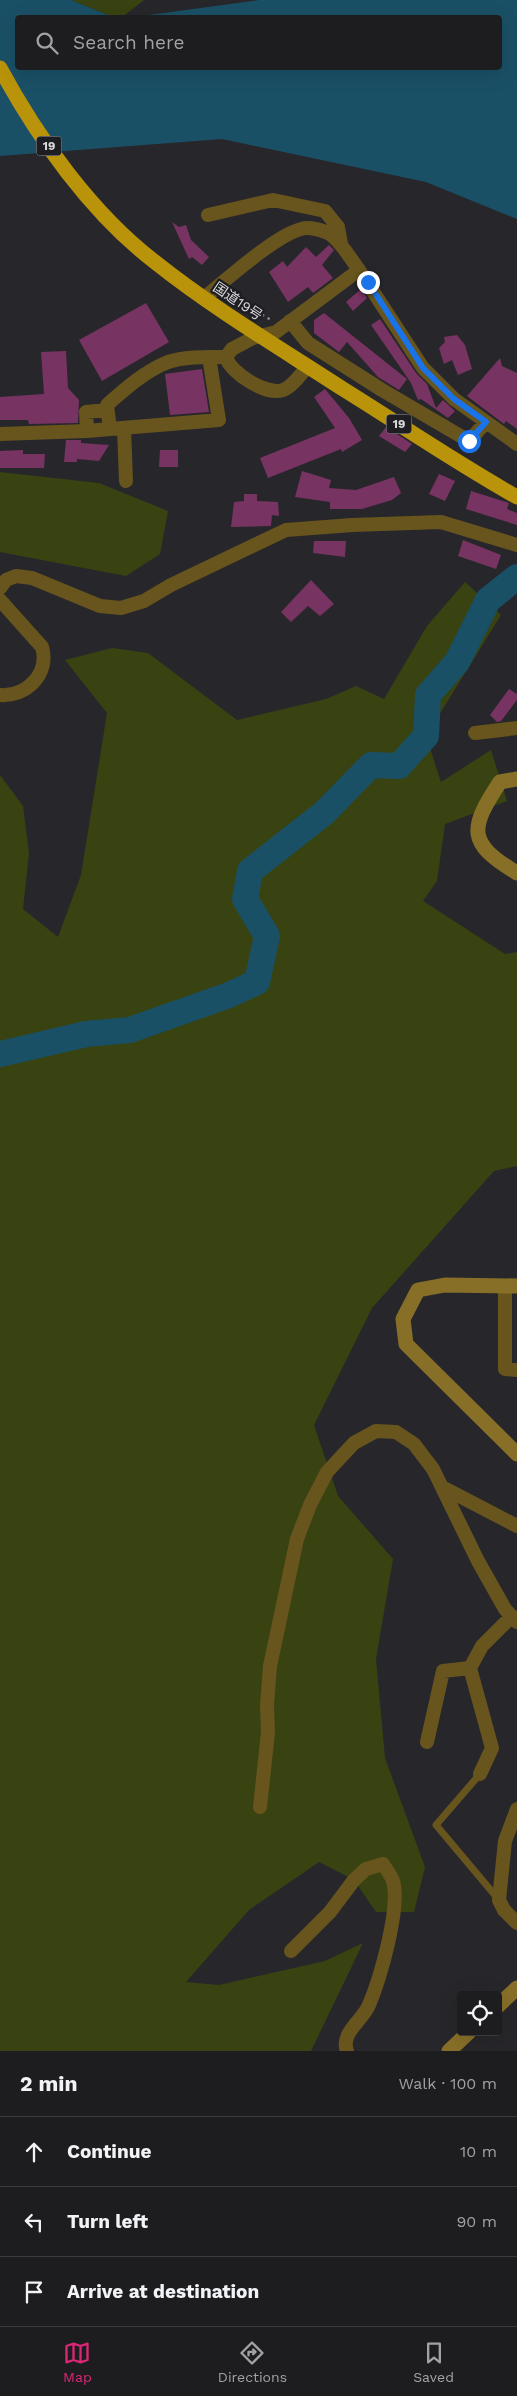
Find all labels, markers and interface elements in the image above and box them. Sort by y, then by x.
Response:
search box [15,15,502,70]
icon: search [33,29,61,57]
text: Search here [73,31,184,54]
road number: 19 [36,136,62,156]
route end [357,271,380,294]
street label: 国道19号 [210,279,266,323]
road number: 19 [386,414,412,434]
route start [458,430,481,453]
map controls [457,1991,502,2036]
button: locate [457,1991,502,2036]
text: 2 min [20,2071,77,2096]
text: Walk · 100 m [399,2074,497,2093]
icon: ahead [20,2138,48,2166]
text: Continue [67,2140,151,2163]
text: 10 m [460,2142,497,2161]
icon: left [20,2208,48,2236]
text: Turn left [67,2210,148,2233]
text: 90 m [456,2212,497,2231]
icon: arrive [20,2278,48,2306]
text: Arrive at destination [67,2280,259,2303]
tab: Map [63,2339,92,2385]
tab: Directions [218,2339,287,2385]
tab: Saved [413,2339,454,2385]

